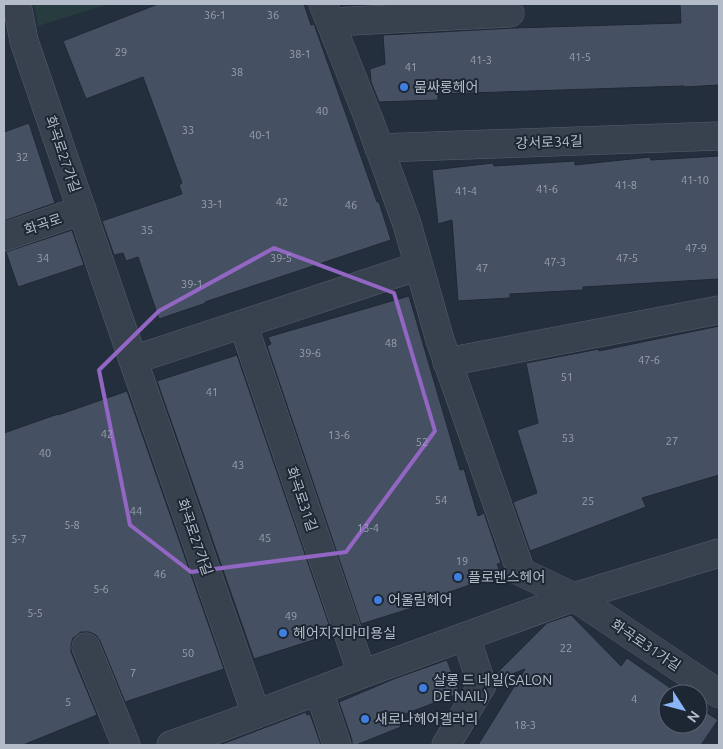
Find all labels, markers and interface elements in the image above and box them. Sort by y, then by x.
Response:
house number: 36-1 [204,9,226,21]
house number: 36 [267,9,279,21]
house number: 29 [115,46,127,58]
house number: 38-1 [289,48,311,60]
house number: 41-5 [569,51,591,63]
house number: 41-3 [470,54,492,66]
house number: 41 [405,61,417,73]
house number: 38 [231,66,243,78]
place label: 뭄싸롱헤어 [414,79,478,95]
marker: 뭄싸롱헤어 [398,81,410,93]
house number: 40 [316,105,328,117]
street label: 화곡로27가길 [42,113,84,195]
house number: 33 [182,124,194,136]
house number: 40-1 [249,129,271,141]
street label: 강서로34길 [515,133,583,151]
house number: 32 [16,151,28,163]
house number: 41-10 [681,174,709,186]
house number: 41-8 [615,179,637,191]
house number: 41-6 [536,183,558,195]
house number: 41-4 [455,185,477,197]
house number: 42 [276,196,288,208]
house number: 33-1 [201,198,223,210]
house number: 46 [345,199,357,211]
street label: 화곡로 [22,210,64,238]
house number: 35 [141,224,153,236]
house number: 47-9 [685,242,707,254]
house number: 34 [37,252,49,264]
house number: 39-5 [270,252,292,264]
house number: 47-5 [616,252,638,264]
house number: 47-3 [544,256,566,268]
house number: 47 [476,262,488,274]
house number: 39-1 [181,278,203,290]
house number: 48 [385,337,397,349]
house number: 39-6 [299,347,321,359]
house number: 47-6 [638,354,660,366]
house number: 51 [561,371,573,383]
house number: 41 [206,386,218,398]
house number: 42 [101,428,113,440]
house number: 13-6 [328,429,350,441]
house number: 53 [562,432,574,444]
house number: 27 [666,435,678,447]
house number: 52 [416,436,428,448]
house number: 40 [39,447,51,459]
house number: 43 [232,459,244,471]
street label: 화곡로31길 [283,465,321,533]
house number: 54 [435,494,447,506]
house number: 25 [582,495,594,507]
street label: 화곡로27가길 [174,496,216,578]
house number: 44 [130,505,142,517]
house number: 5-8 [64,519,80,531]
house number: 13-4 [357,522,379,534]
house number: 45 [259,532,271,544]
house number: 5-7 [11,533,27,545]
house number: 19 [456,555,468,567]
house number: 46 [154,568,166,580]
place label: 플로렌스헤어 [468,569,545,585]
marker: 플로렌스헤어 [452,571,464,583]
house number: 5-6 [93,583,109,595]
place label: 어울림헤어 [388,592,452,608]
marker: 어울림헤어 [372,594,384,606]
house number: 5-5 [27,607,43,619]
house number: 49 [285,610,297,622]
street label: 화곡로31가길 [608,616,684,674]
place label: 헤어지지마미용실 [293,625,396,641]
marker: 헤어지지마미용실 [277,627,289,639]
house number: 22 [560,642,572,654]
house number: 50 [182,647,194,659]
house number: 7 [130,667,136,679]
place label: 살롱 드 네일(SALON DE NAIL) [433,672,552,704]
marker: 살롱 드 네일(SALON DE NAIL) [417,682,429,694]
north arrow [658,684,708,734]
house number: 4 [631,693,637,705]
house number: 5 [65,696,71,708]
text: N [684,708,703,726]
place label: 새로나헤어겔러리 [375,711,478,727]
marker: 새로나헤어겔러리 [359,713,371,725]
house number: 18-3 [514,719,536,731]

